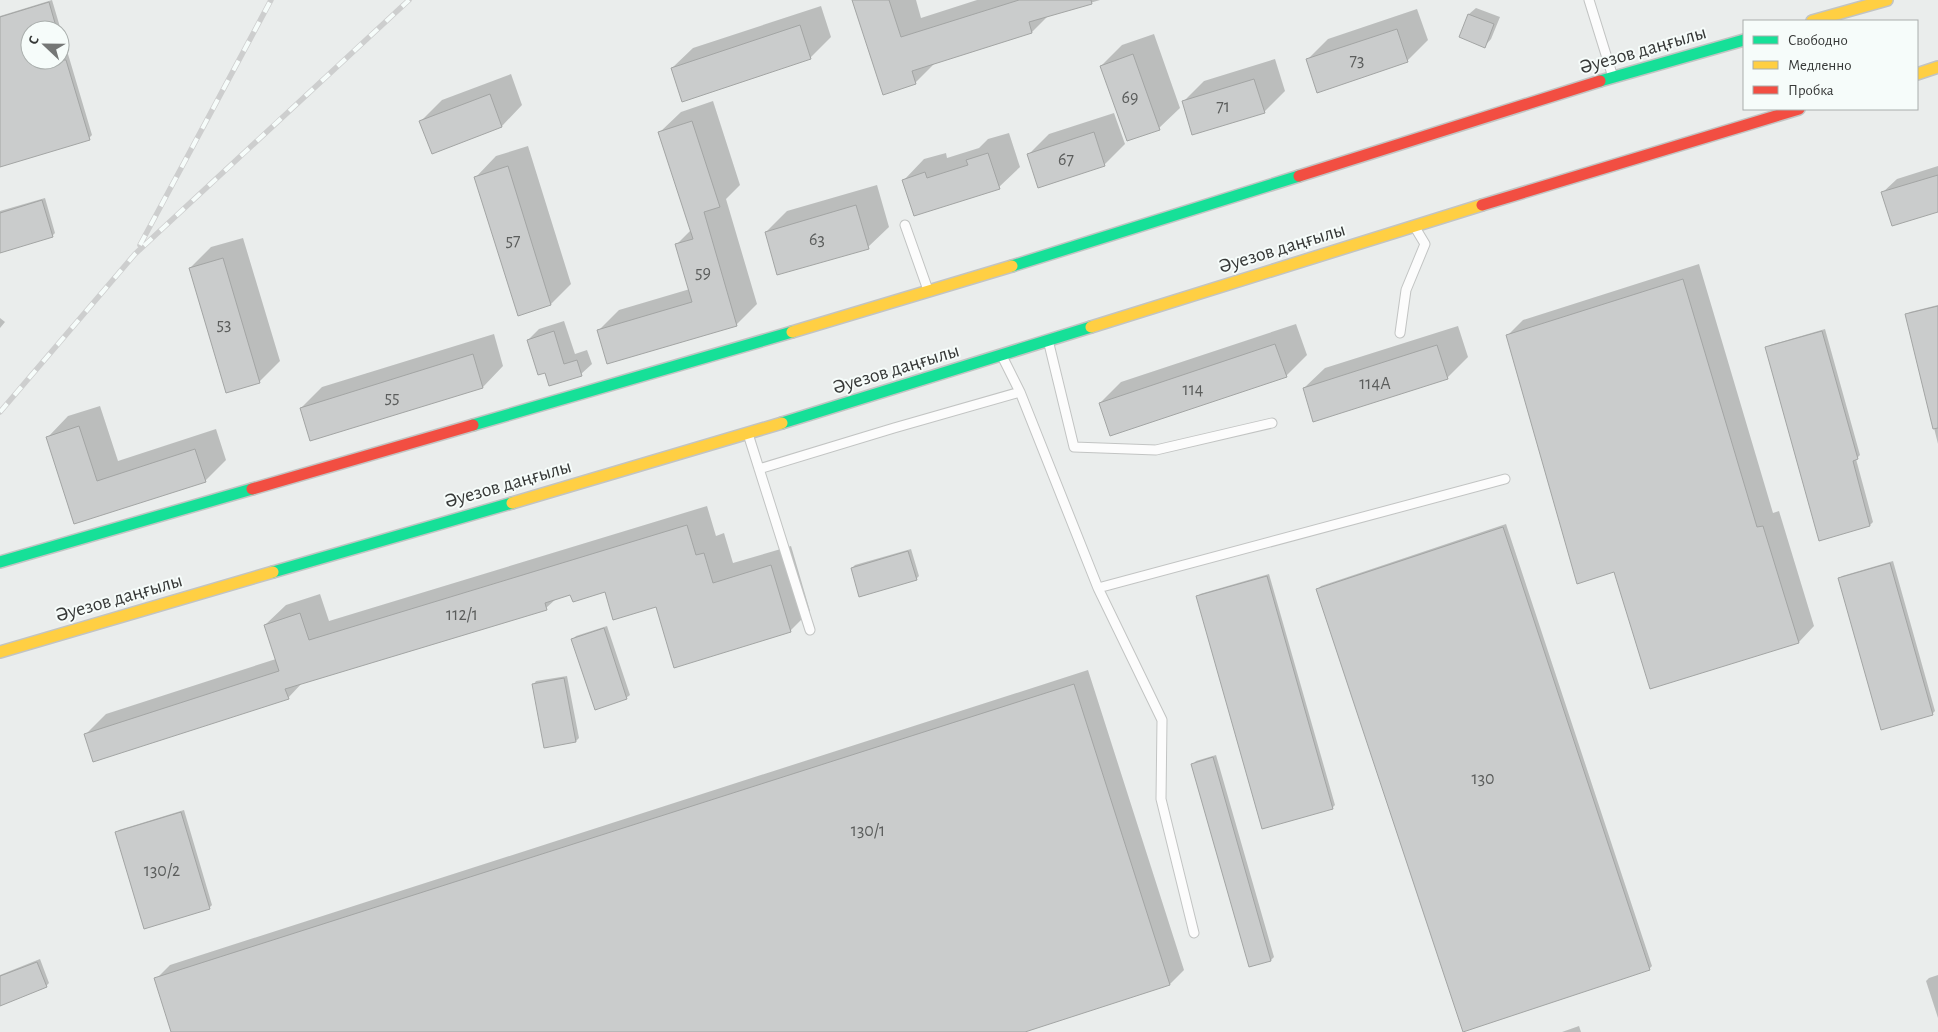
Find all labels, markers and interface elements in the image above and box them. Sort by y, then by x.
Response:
north arrow [20,20,70,70]
legend [1743,20,1918,110]
street label: Әуезов даңғылы [1577,22,1709,78]
text: Свободно [1788,33,1848,48]
text: С [26,34,42,47]
house number: 73 [1350,52,1364,70]
text: Медленно [1788,58,1852,73]
text: Пробка [1788,83,1834,98]
house number: 69 [1122,89,1138,107]
house number: 71 [1216,98,1230,116]
house number: 67 [1058,151,1074,169]
street label: Әуезов даңғылы [1216,219,1348,277]
house number: 63 [809,231,825,249]
house number: 57 [505,232,521,250]
house number: 59 [695,264,711,282]
house number: 53 [217,316,231,334]
street label: Әуезов даңғылы [830,340,962,398]
house number: 114А [1359,375,1391,393]
house number: 114 [1182,381,1204,399]
house number: 55 [384,389,400,407]
street label: Әуезов даңғылы [442,456,574,512]
street label: Әуезов даңғылы [53,570,185,626]
house number: 112/1 [446,606,478,624]
house number: 130 [1471,770,1495,788]
house number: 130/1 [851,822,885,840]
house number: 130/2 [144,862,180,880]

